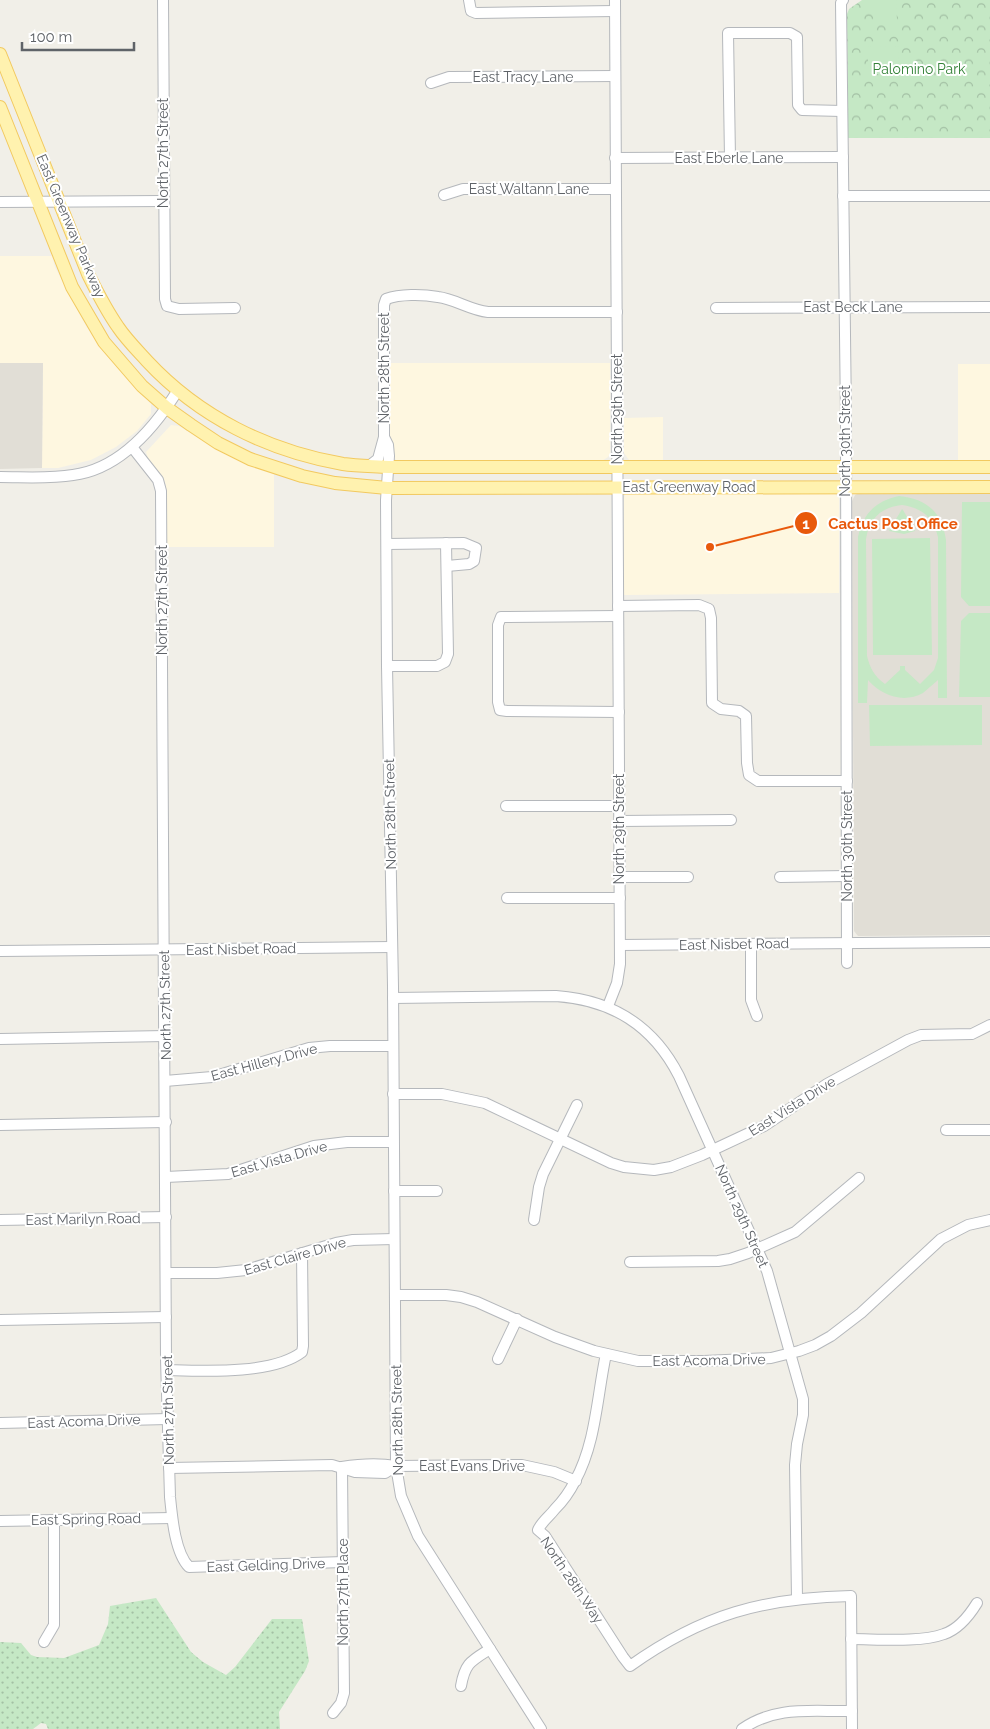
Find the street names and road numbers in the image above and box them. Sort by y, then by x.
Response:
street label: East Tracy Lane [472,69,574,85]
street label: North 27th Street [155,98,171,208]
street label: East Eberle Lane [674,150,784,166]
street label: East Greenway Parkway [33,152,109,301]
street label: East Waltann Lane [469,181,589,197]
street label: East Beck Lane [803,299,903,315]
street label: North 28th Street [376,312,392,424]
street label: North 29th Street [609,353,625,465]
street label: North 30th Street [837,385,853,497]
street label: East Greenway Road [622,479,756,495]
street label: North 27th Street [154,545,170,655]
street label: North 28th Street [381,758,399,870]
street label: North 29th Street [611,773,627,885]
street label: North 30th Street [839,790,855,902]
street label: East Nisbet Road [679,935,789,953]
street label: East Nisbet Road [186,940,296,958]
street label: North 27th Street [156,949,174,1060]
street label: East Hillery Drive [209,1040,319,1084]
street label: East Vista Drive [746,1073,838,1139]
street label: East Vista Drive [229,1138,329,1180]
street label: North 29th Street [712,1162,772,1270]
street label: East Marilyn Road [25,1210,141,1228]
street label: East Claire Drive [242,1234,348,1278]
street label: East Acoma Drive [652,1351,766,1369]
street label: North 27th Street [159,1354,177,1465]
street label: North 28th Street [388,1364,406,1476]
street label: East Acoma Drive [27,1411,141,1431]
street label: East Evans Drive [419,1458,525,1474]
street label: East Spring Road [31,1510,141,1528]
street label: North 28th Way [537,1534,607,1627]
street label: North 27th Place [335,1538,351,1646]
street label: East Gelding Drive [206,1555,326,1575]

